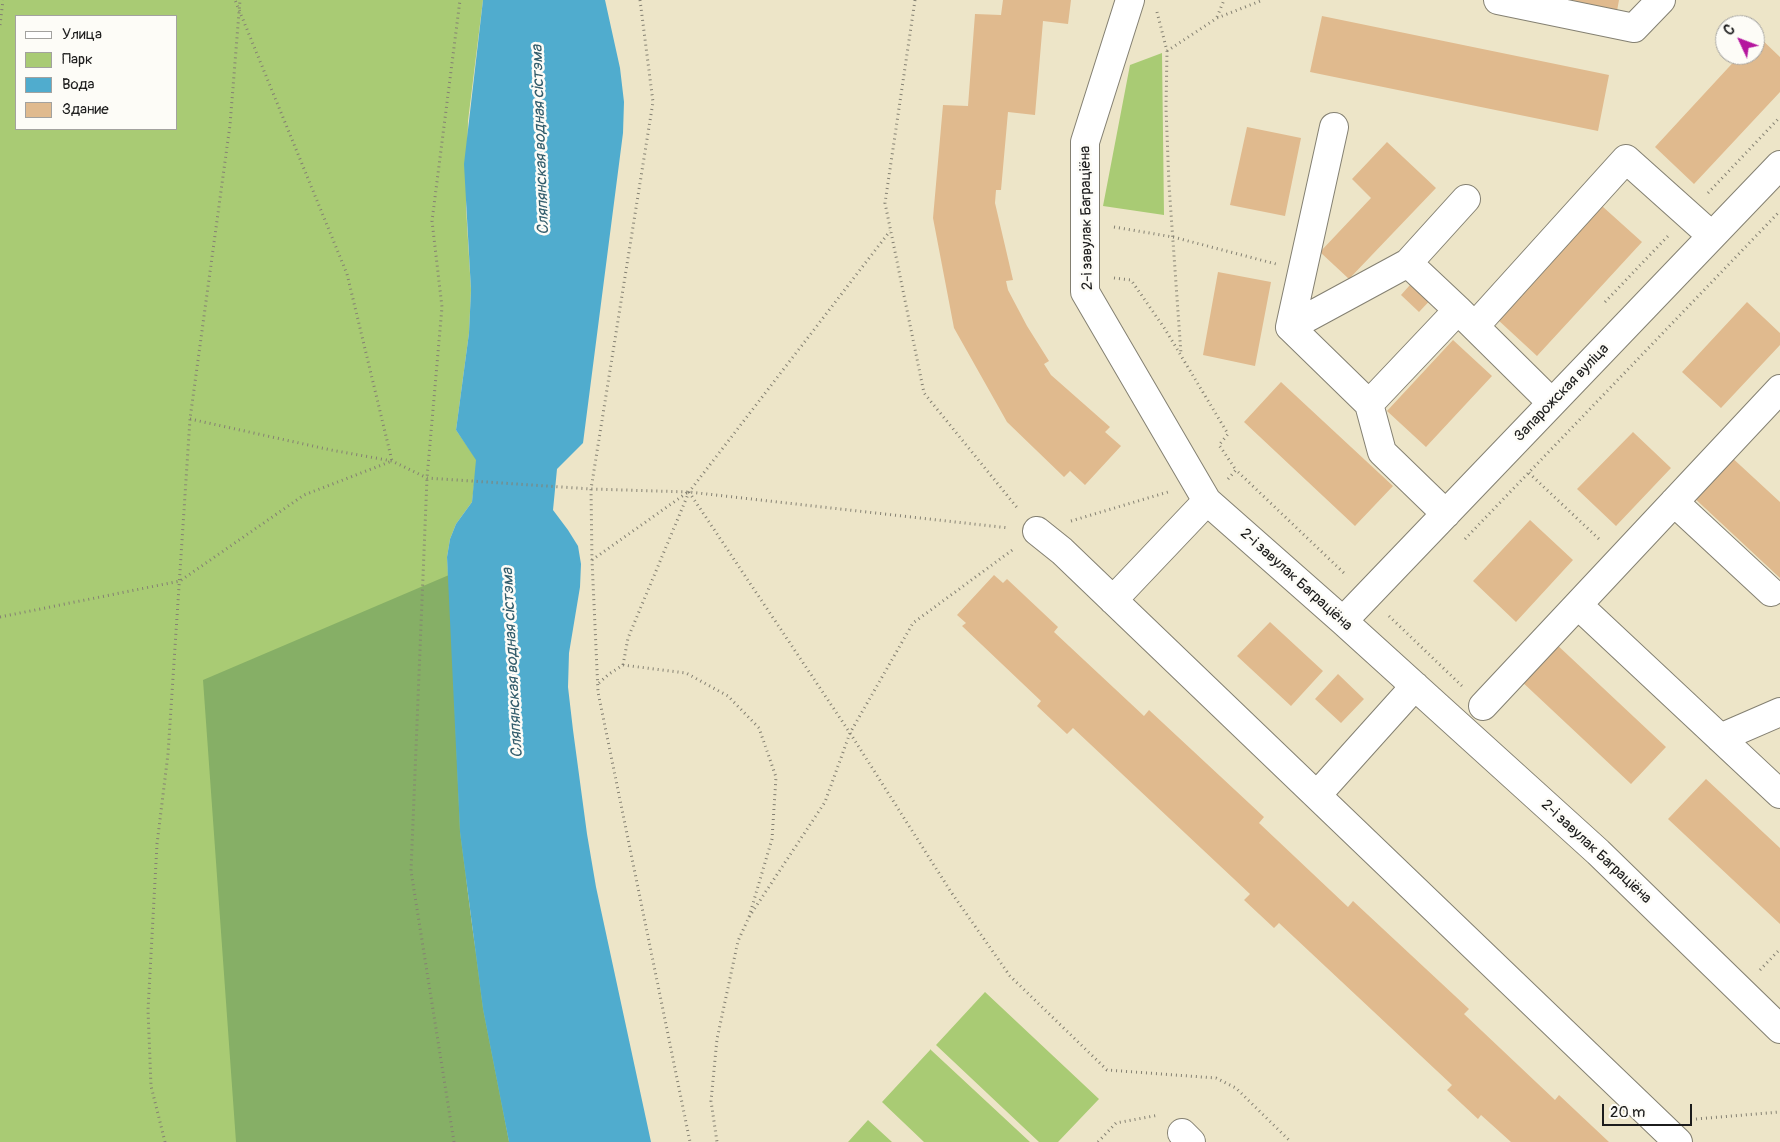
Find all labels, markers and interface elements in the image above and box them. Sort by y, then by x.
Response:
legend [15,15,178,130]
north arrow [1715,15,1765,65]
text: С [1720,21,1739,39]
text: Улица [62,25,102,44]
water label: Сляпянская водная сістэма [528,45,554,235]
text: Парк [62,50,93,69]
text: Вода [62,75,95,94]
text: Здание [62,100,109,119]
street label: 2-і завулак Баграціёна [1077,146,1097,290]
street label: Запарожская вуліца [1511,340,1613,446]
street label: 2-і завулак Баграціёна [1236,525,1356,635]
water label: Сляпянская водная сістэма [498,568,528,758]
street label: 2-і завулак Баграціёна [1537,796,1655,908]
scale bar [1605,1094,1695,1126]
text: 20 m [1610,1103,1645,1122]

